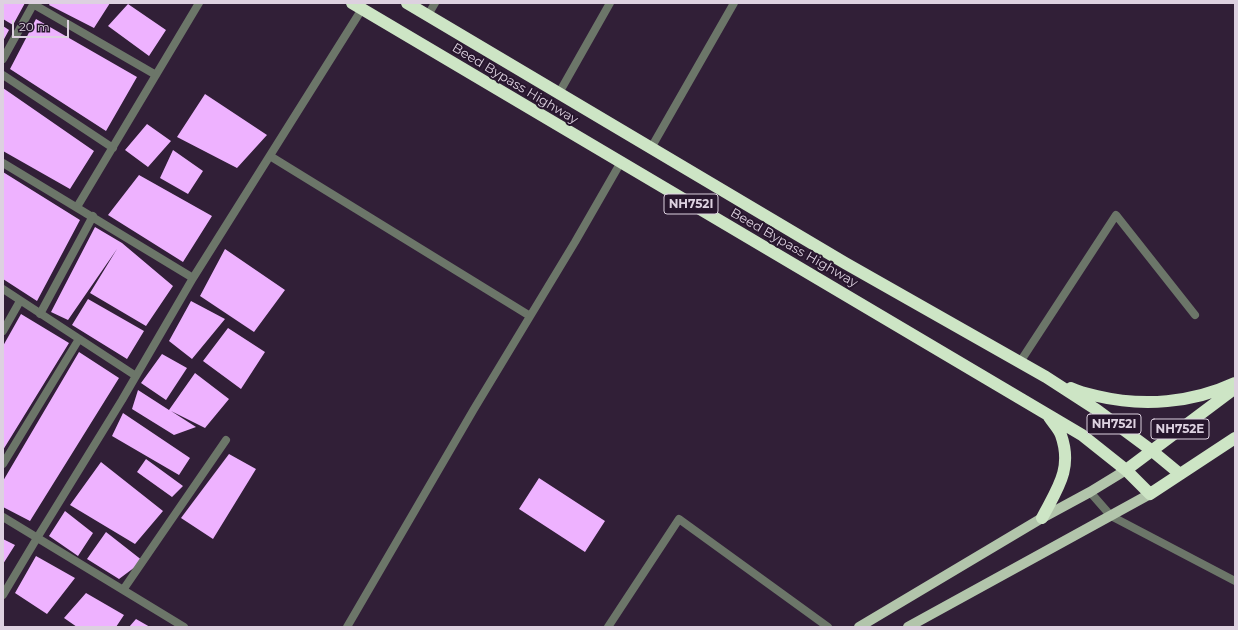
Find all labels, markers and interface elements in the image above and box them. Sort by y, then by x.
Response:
scale bar [14,12,71,38]
text: 20 m [19,19,50,34]
street label: Beed Bypass Highway [449,40,581,128]
road number: NH752I [664,194,718,214]
street label: Beed Bypass Highway [728,205,860,291]
road number: NH752I [1087,414,1141,434]
road number: NH752E [1151,419,1209,439]

